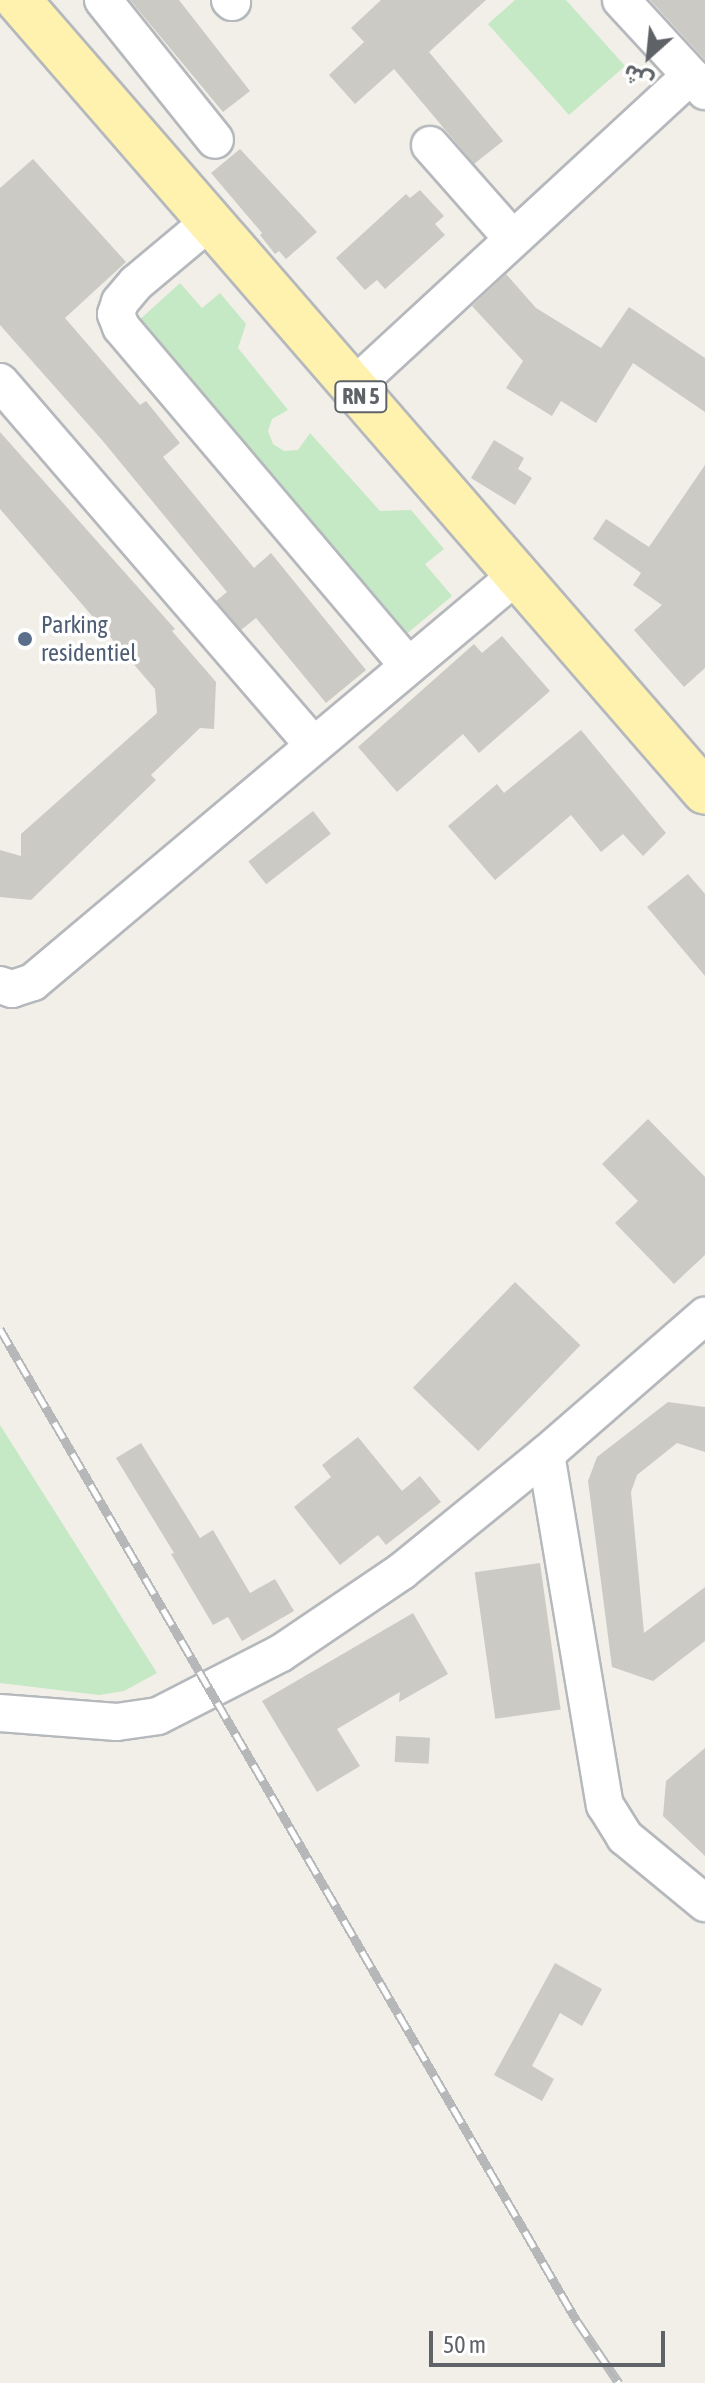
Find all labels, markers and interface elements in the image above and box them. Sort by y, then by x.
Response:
north arrow [609,16,689,96]
text: ش [619,59,657,96]
road number: RN 5 [333,379,389,415]
place label: Parking residentiel [41,611,137,667]
marker: Parking residentiel [16,630,34,648]
scale bar [433,2315,669,2365]
text: 50 m [443,2331,486,2358]

